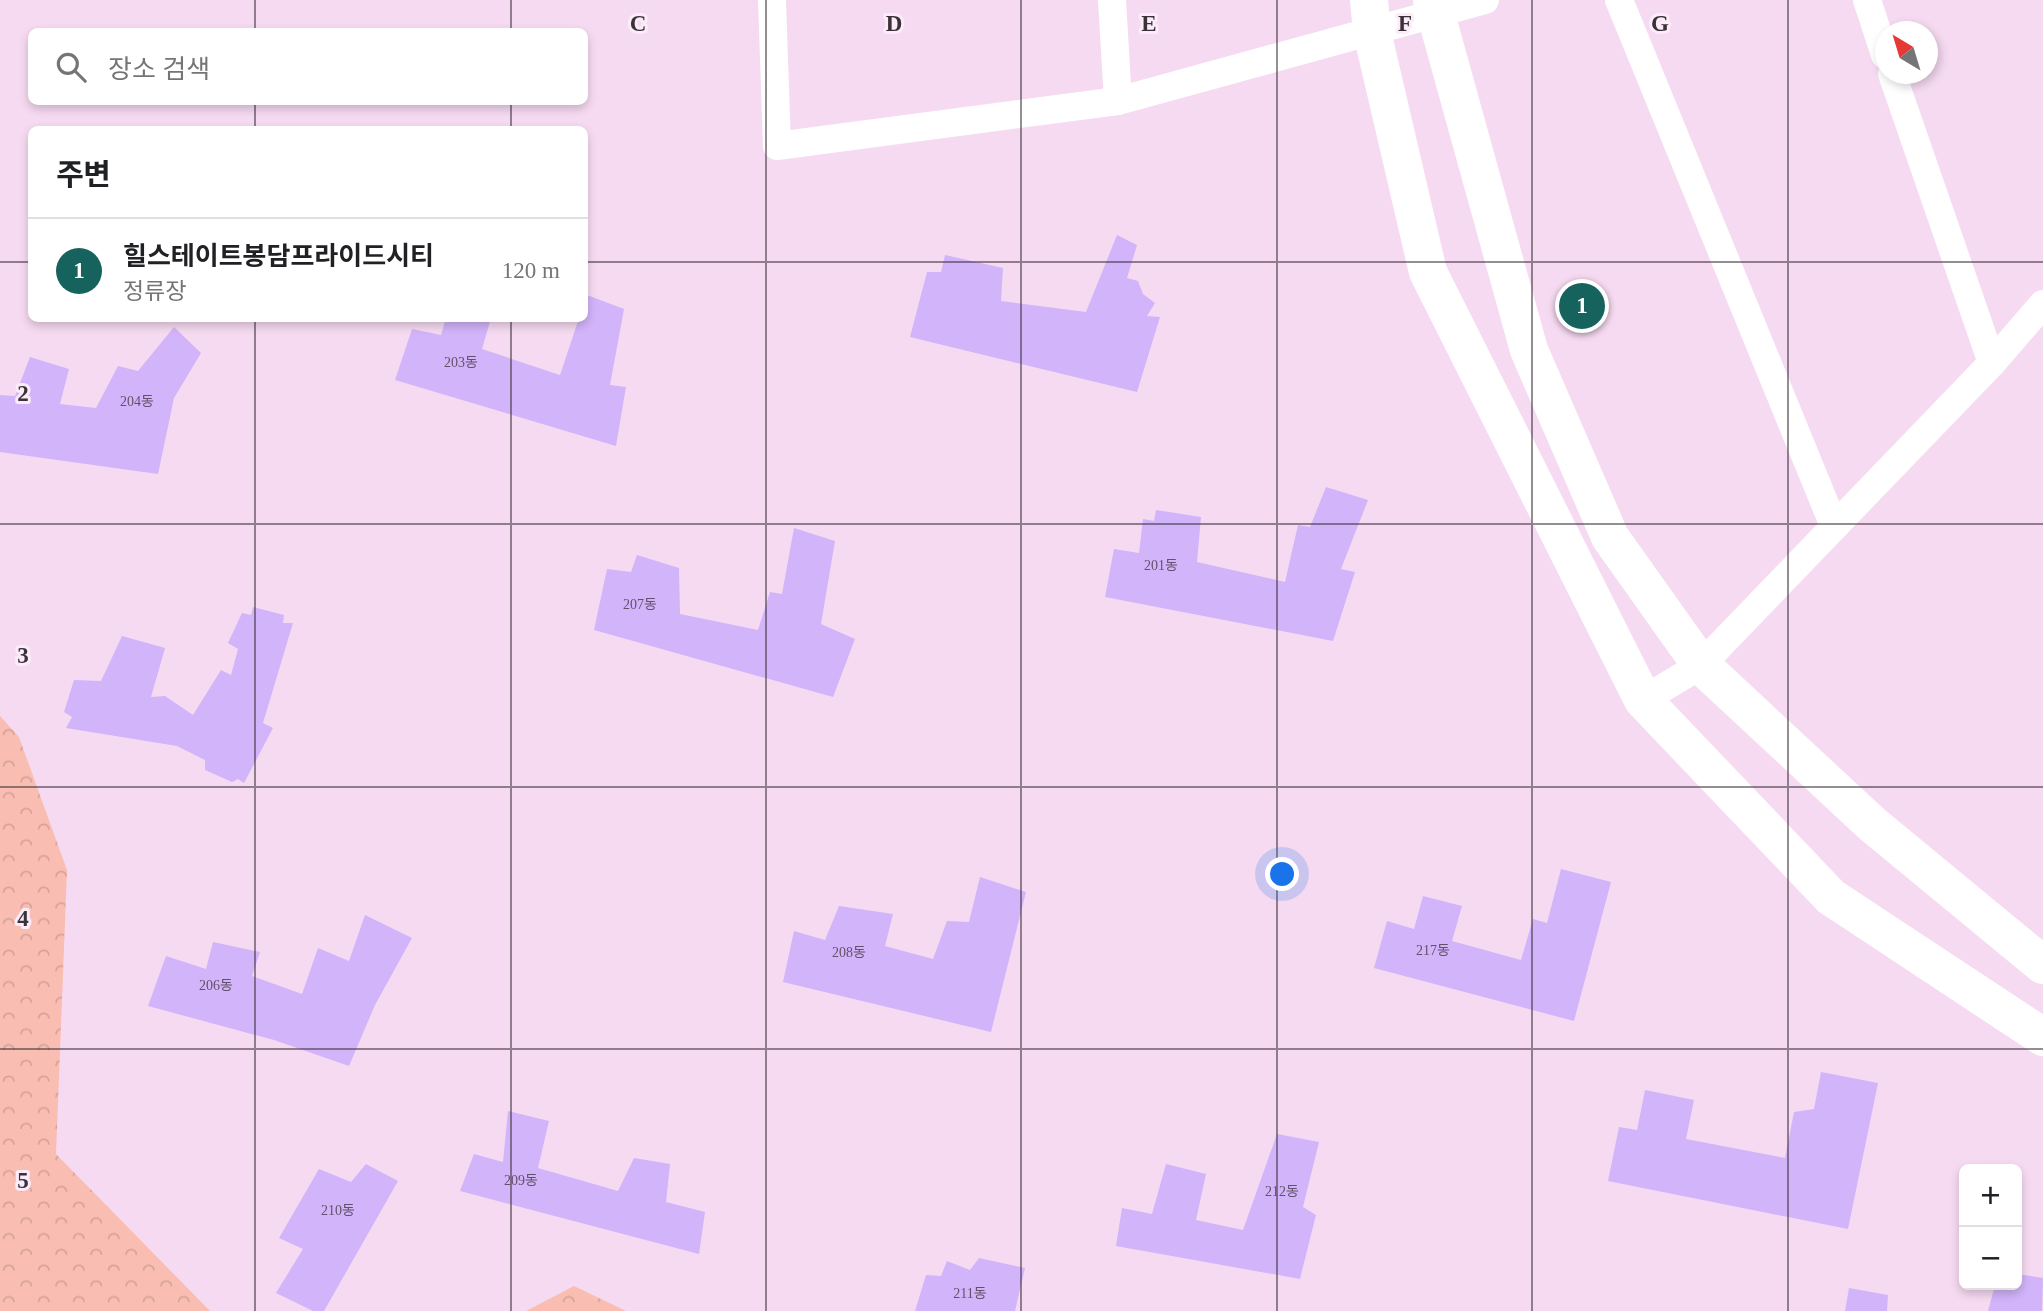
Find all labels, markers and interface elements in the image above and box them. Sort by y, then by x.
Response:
text: C [630,11,646,36]
text: D [886,11,902,36]
text: E [1141,11,1157,36]
text: F [1398,11,1412,36]
text: G [1651,11,1669,36]
north arrow [1875,21,1938,84]
search box [28,28,588,105]
icon: search [52,48,90,86]
text: 장소 검색 [108,55,210,84]
text: 주변 [56,158,111,191]
text: 힐스테이트봉담프라이드시티 [123,242,434,271]
text: 1 [73,258,85,283]
text: 120 m [502,258,560,283]
text: 정류장 [123,279,186,304]
pin: 1 [1559,280,1605,332]
house number: 203동 [444,355,478,370]
text: 2 [17,381,29,406]
house number: 204동 [120,394,154,409]
house number: 201동 [1144,558,1178,573]
house number: 207동 [623,597,657,612]
text: 3 [17,643,29,668]
your location [1265,857,1299,891]
text: 4 [17,906,29,931]
house number: 217동 [1416,943,1450,958]
house number: 208동 [832,945,866,960]
house number: 206동 [199,978,233,993]
map controls [1959,1164,2022,1290]
button: + [1959,1164,2022,1227]
text: 5 [17,1168,29,1193]
house number: 209동 [504,1173,538,1188]
house number: 212동 [1265,1184,1299,1199]
house number: 210동 [321,1203,355,1218]
button: − [1959,1227,2022,1290]
house number: 211동 [953,1286,987,1301]

